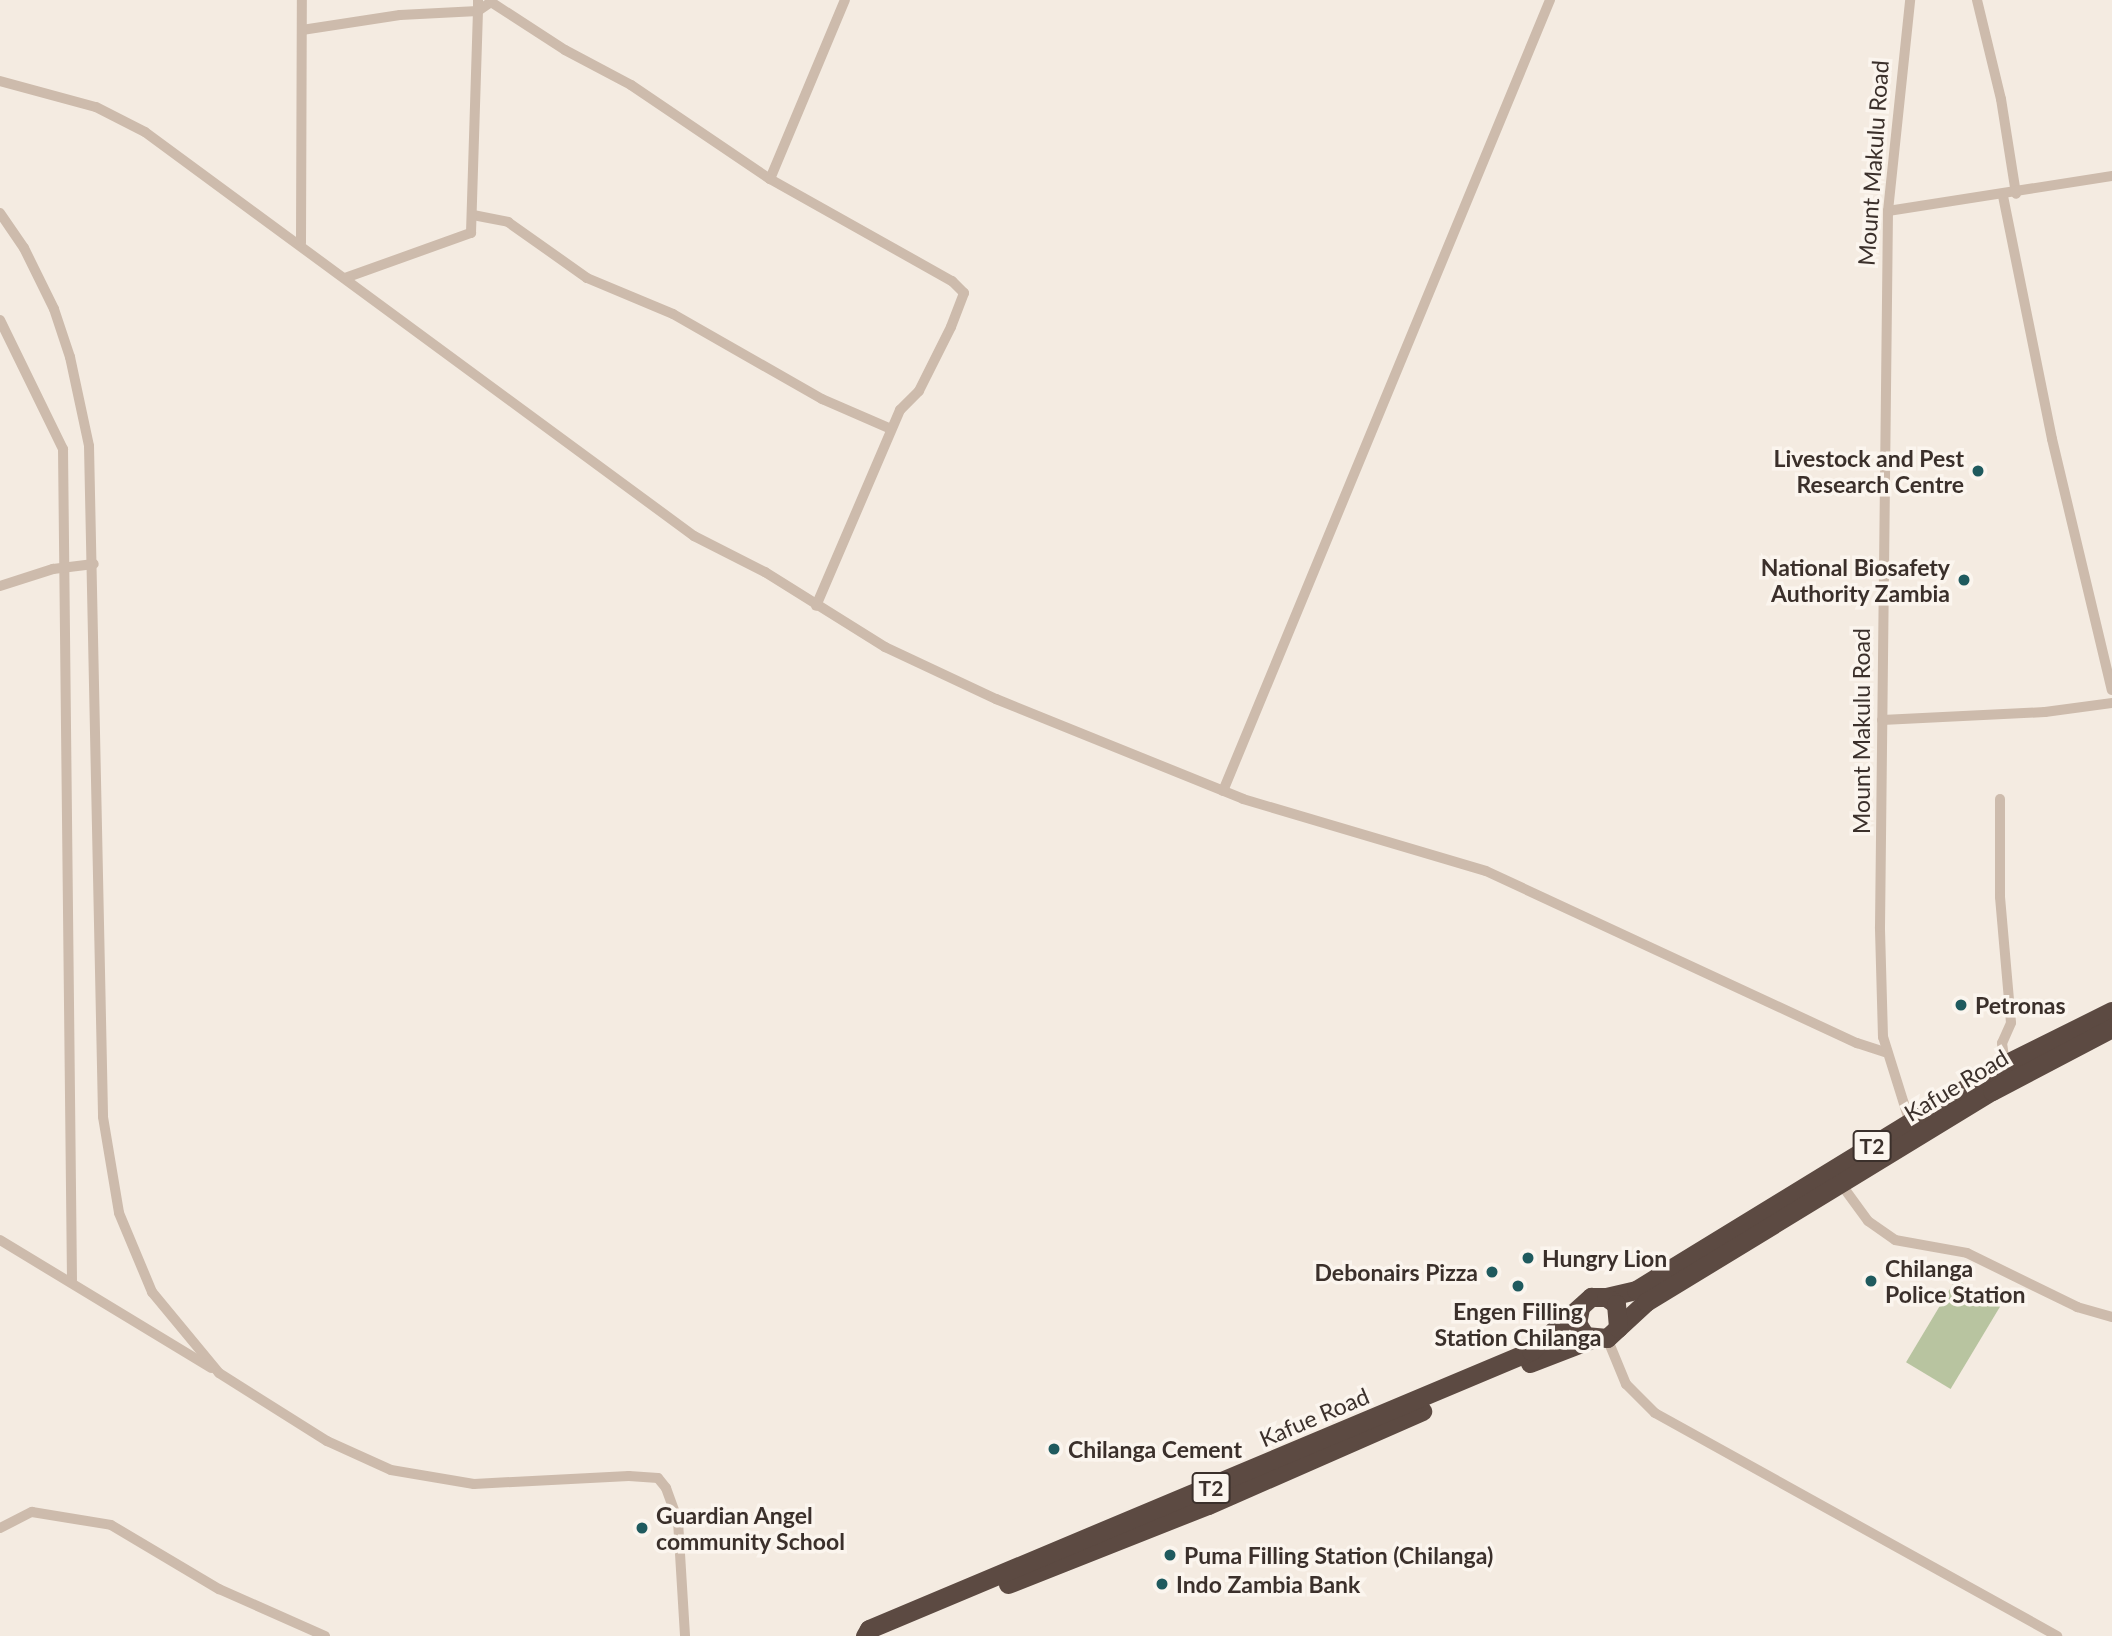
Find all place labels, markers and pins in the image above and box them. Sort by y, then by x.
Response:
place label: Livestock and Pest Research Centre [1773,444,1964,498]
marker: Livestock and Pest Research Centre [1970,463,1986,479]
place label: National Biosafety Authority Zambia [1761,553,1950,607]
marker: National Biosafety Authority Zambia [1956,572,1972,588]
place label: Petronas [1975,991,2066,1019]
marker: Petronas [1953,997,1969,1013]
place label: Hungry Lion [1542,1244,1668,1272]
marker: Hungry Lion [1520,1250,1536,1266]
place label: Chilanga Police Station [1885,1254,2025,1308]
place label: Debonairs Pizza [1315,1258,1478,1286]
marker: Debonairs Pizza [1484,1264,1500,1280]
marker: Chilanga Police Station [1863,1273,1879,1289]
marker: Engen Filling Station Chilanga [1510,1278,1526,1294]
place label: Engen Filling Station Chilanga [1435,1297,1601,1351]
place label: Chilanga Cement [1068,1435,1242,1463]
marker: Chilanga Cement [1046,1441,1062,1457]
place label: Guardian Angel community School [656,1501,845,1555]
marker: Guardian Angel community School [634,1520,650,1536]
place label: Puma Filling Station (Chilanga) [1184,1541,1493,1569]
marker: Puma Filling Station (Chilanga) [1162,1547,1178,1563]
place label: Indo Zambia Bank [1176,1570,1360,1598]
marker: Indo Zambia Bank [1154,1576,1170,1592]

